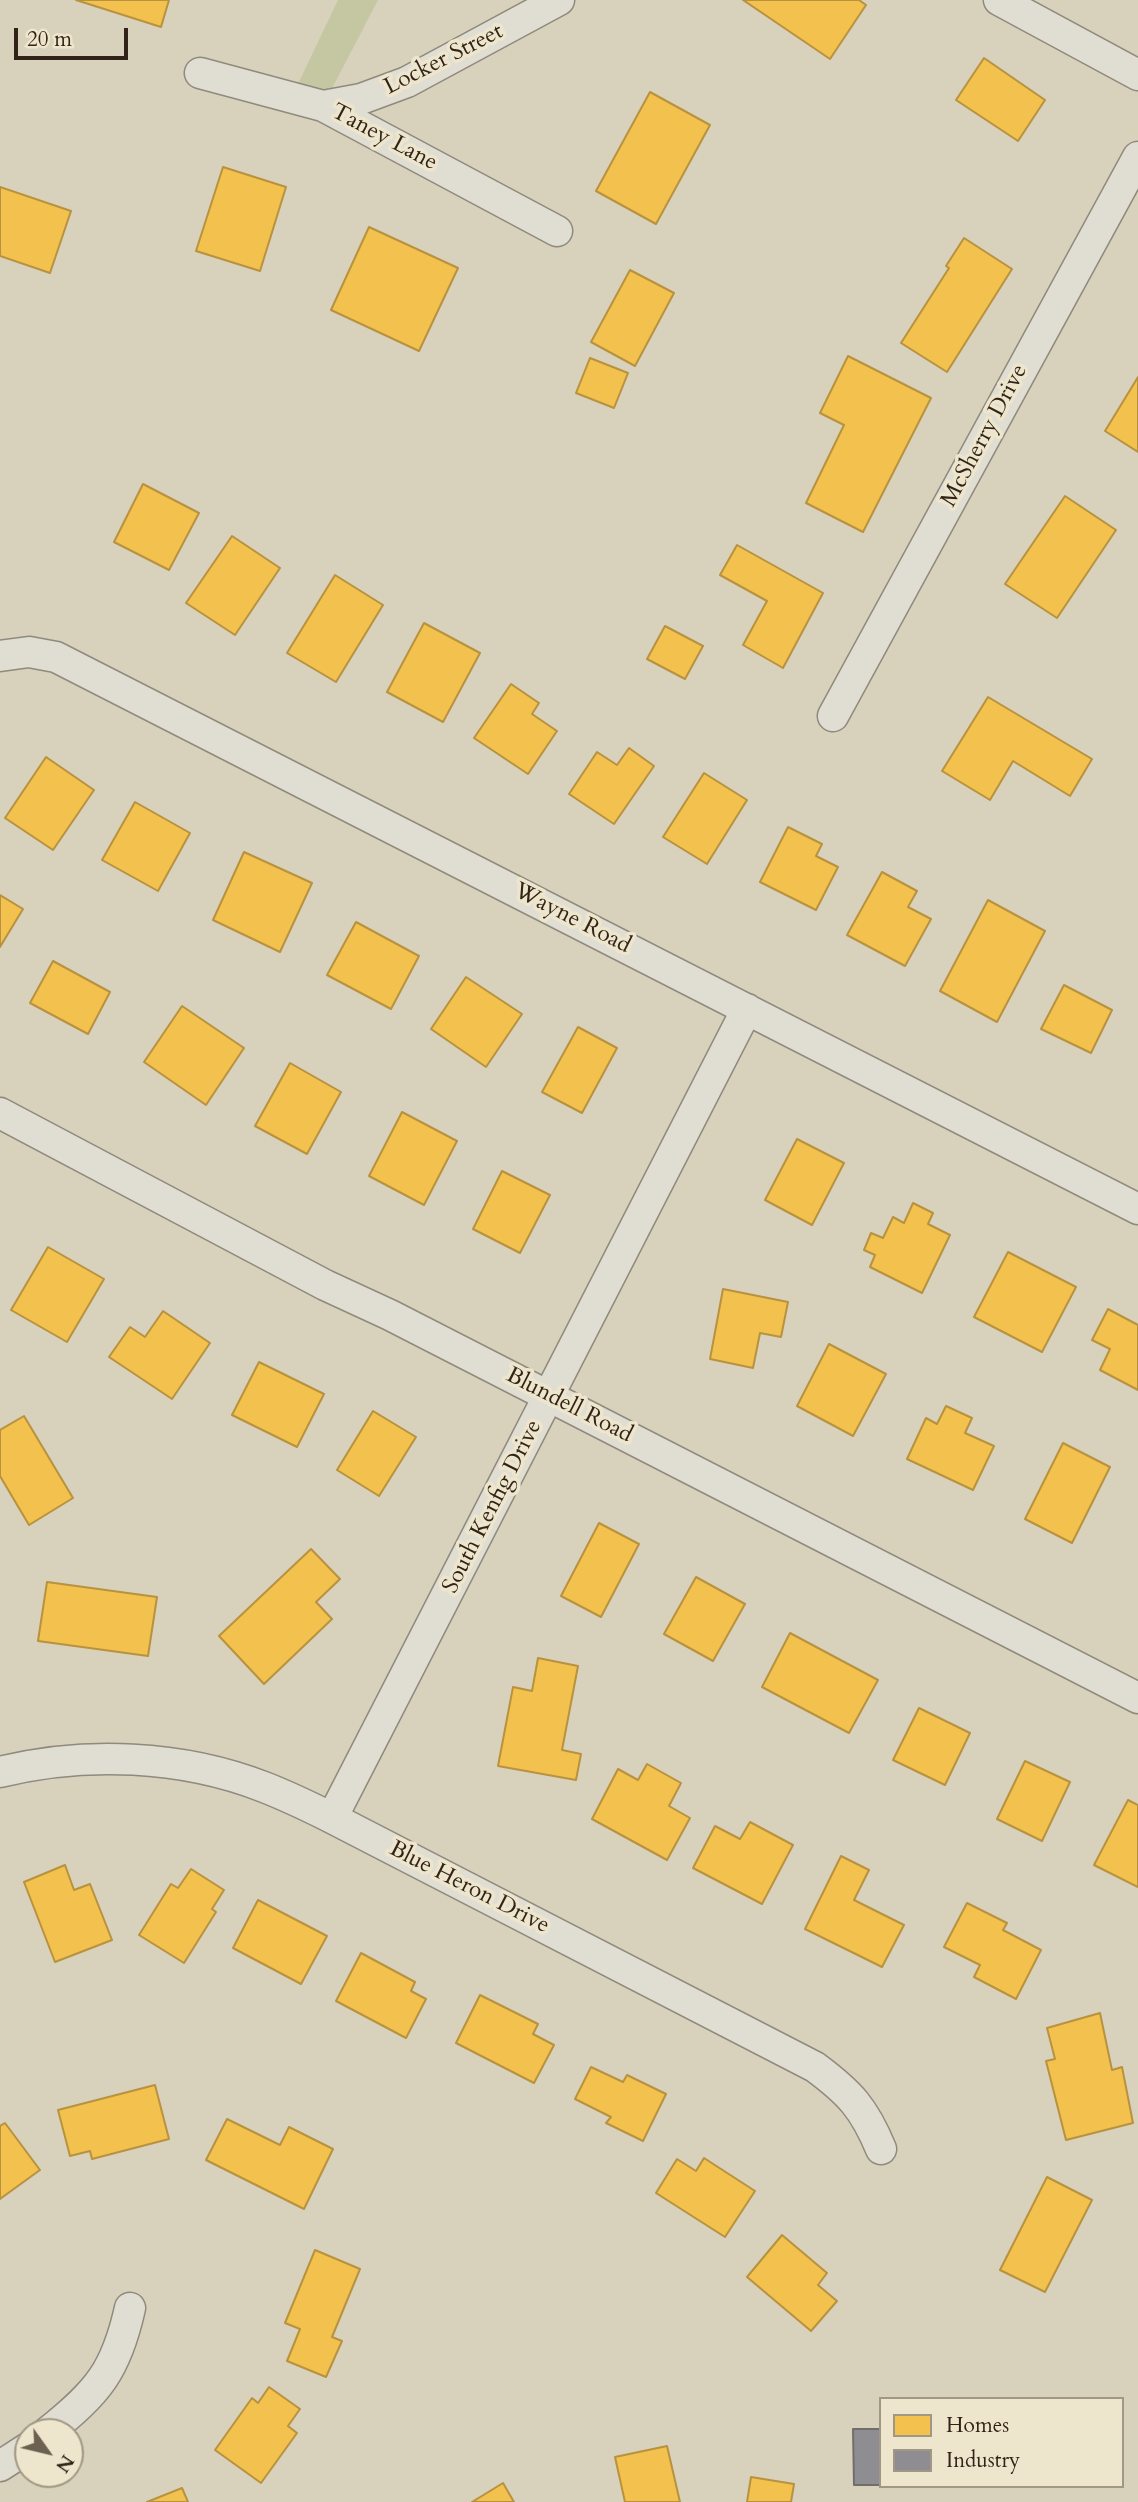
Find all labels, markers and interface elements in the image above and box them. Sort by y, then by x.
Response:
scale bar [18,14,131,58]
street label: Locker Street [380,18,508,102]
text: 20 m [27,25,72,54]
street label: Taney Lane [326,99,442,177]
street label: McSherry Drive [936,360,1034,512]
street label: Wayne Road [509,878,635,960]
street label: Blundell Road [501,1362,637,1450]
street label: South Kenfig Drive [437,1416,549,1598]
street label: Blue Heron Drive [384,1836,554,1940]
legend [879,2397,1124,2488]
text: Homes [946,2411,1009,2440]
north arrow [14,2418,84,2488]
text: Industry [946,2446,1020,2475]
text: N [49,2450,80,2478]

